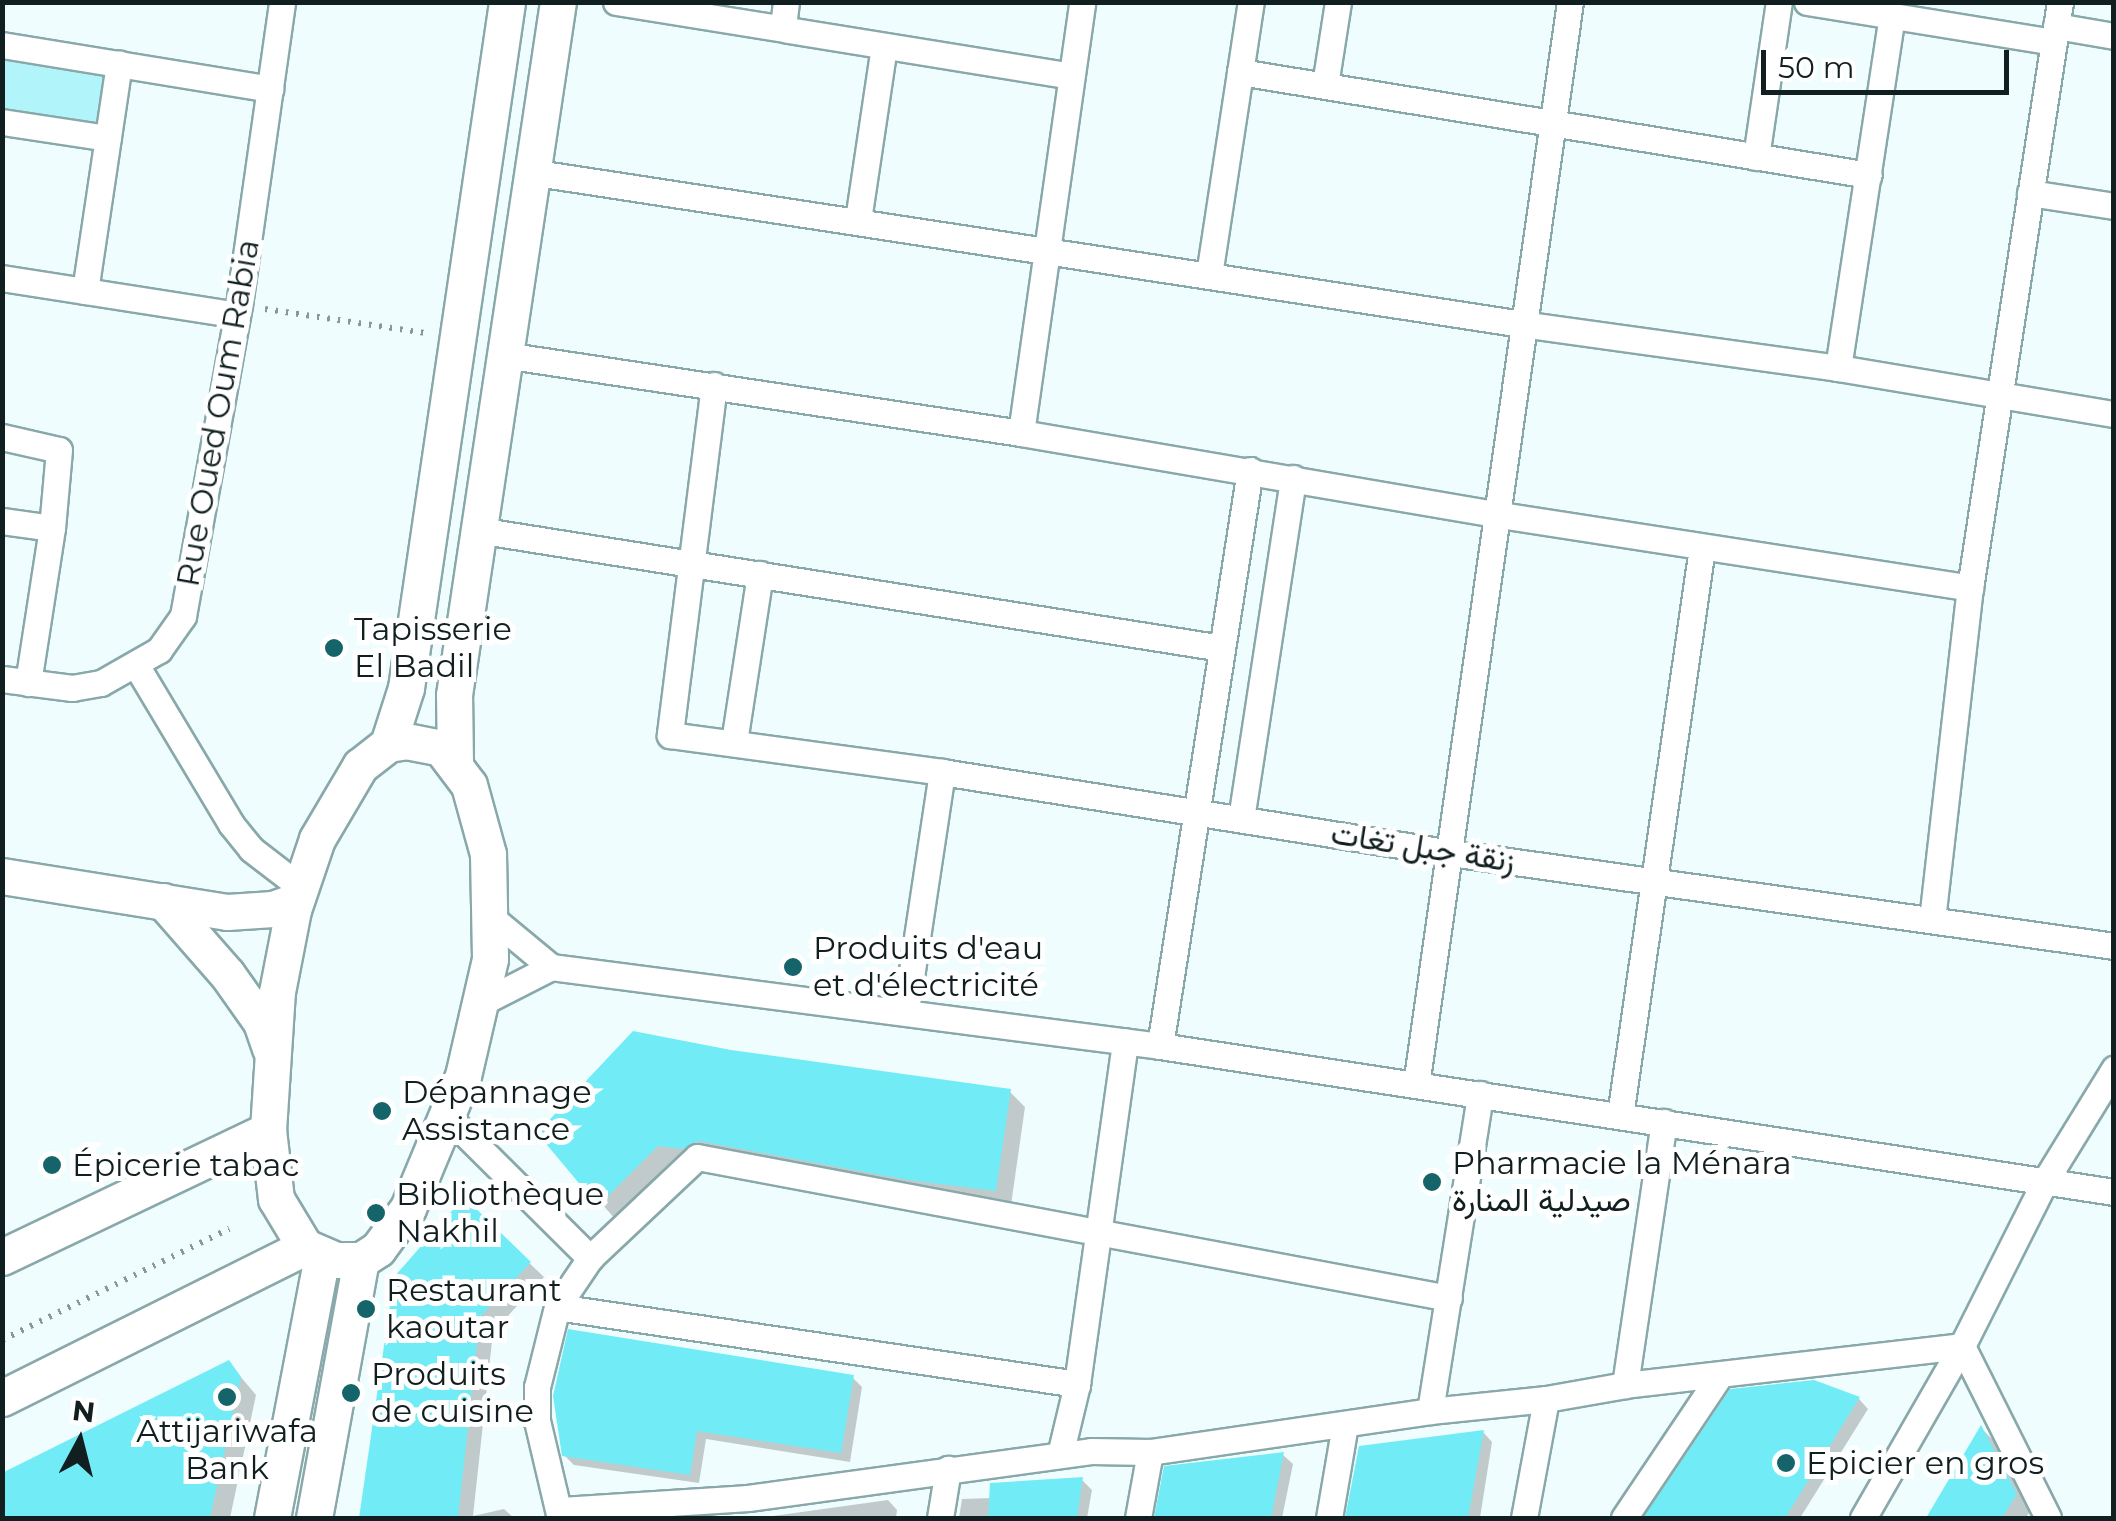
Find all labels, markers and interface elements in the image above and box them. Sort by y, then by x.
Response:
scale bar [1766,30,2014,92]
text: 50 m [1778,49,1855,86]
street label: Rue Oued Oum Rabia [169,236,267,590]
place label: Tapisserie El Badil [354,611,512,686]
marker: Tapisserie El Badil [323,637,345,659]
street label: زنقة جبل تغات [1328,814,1518,880]
place label: Produits d'eau et d'électricité [813,930,1043,1005]
marker: Produits d'eau et d'électricité [782,956,804,978]
place label: Dépannage Assistance [402,1074,592,1149]
marker: Dépannage Assistance [371,1100,393,1122]
place label: Pharmacie la Ménara صيدلية المنارة [1452,1145,1792,1220]
place label: Épicerie tabac [72,1146,299,1184]
marker: Épicerie tabac [41,1154,63,1176]
marker: Pharmacie la Ménara صيدلية المنارة [1421,1171,1443,1193]
place label: Bibliothèque Nakhil [396,1176,604,1251]
marker: Bibliothèque Nakhil [365,1202,387,1224]
place label: Restaurant kaoutar [386,1272,562,1347]
marker: Restaurant kaoutar [355,1298,377,1320]
place label: Produits de cuisine [371,1356,534,1431]
marker: Produits de cuisine [340,1382,362,1404]
marker: Attijariwafa Bank [216,1386,238,1408]
north arrow [30,1391,130,1491]
text: N [70,1393,97,1429]
place label: Attijariwafa Bank [136,1413,318,1488]
place label: Epicier en gros [1806,1444,2044,1482]
marker: Epicier en gros [1775,1452,1797,1474]

